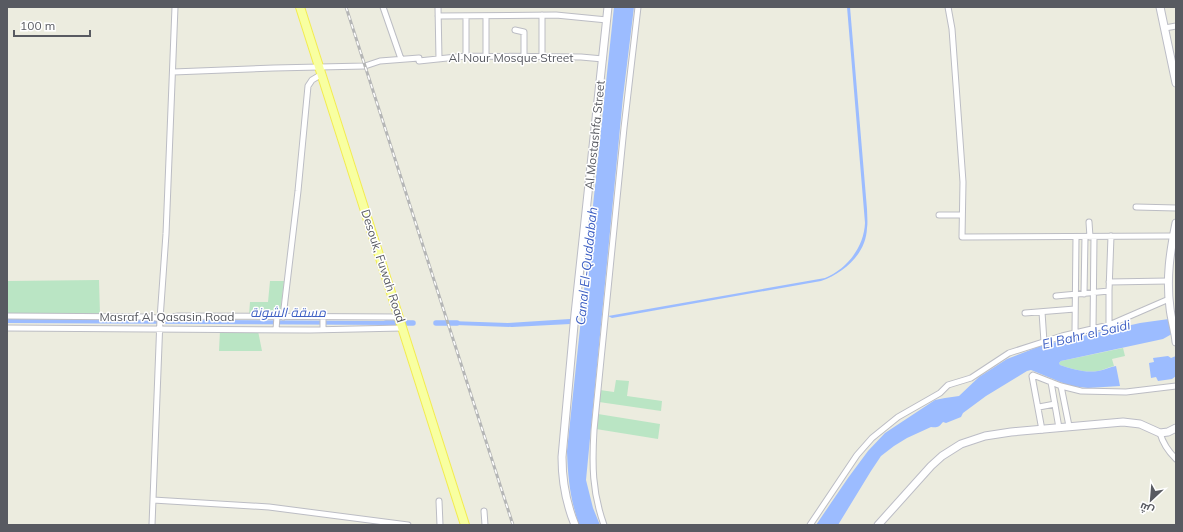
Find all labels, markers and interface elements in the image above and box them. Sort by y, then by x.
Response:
scale bar [14,12,90,38]
text: 100 m [20,18,55,33]
street label: Al Nour Mosque Street [448,50,574,65]
street label: Al Mostashfa Street [581,80,608,190]
water label: Canal El-Quddabah [572,206,600,326]
street label: Desouk, Fuwah Road [358,207,409,324]
water label: مسقة الشونة [250,304,326,320]
street label: Masraf Al Qasasin Road [100,309,234,324]
water label: El Bahr el Saidi [1040,316,1133,352]
north arrow [1131,480,1171,520]
text: ش [1137,500,1156,518]

